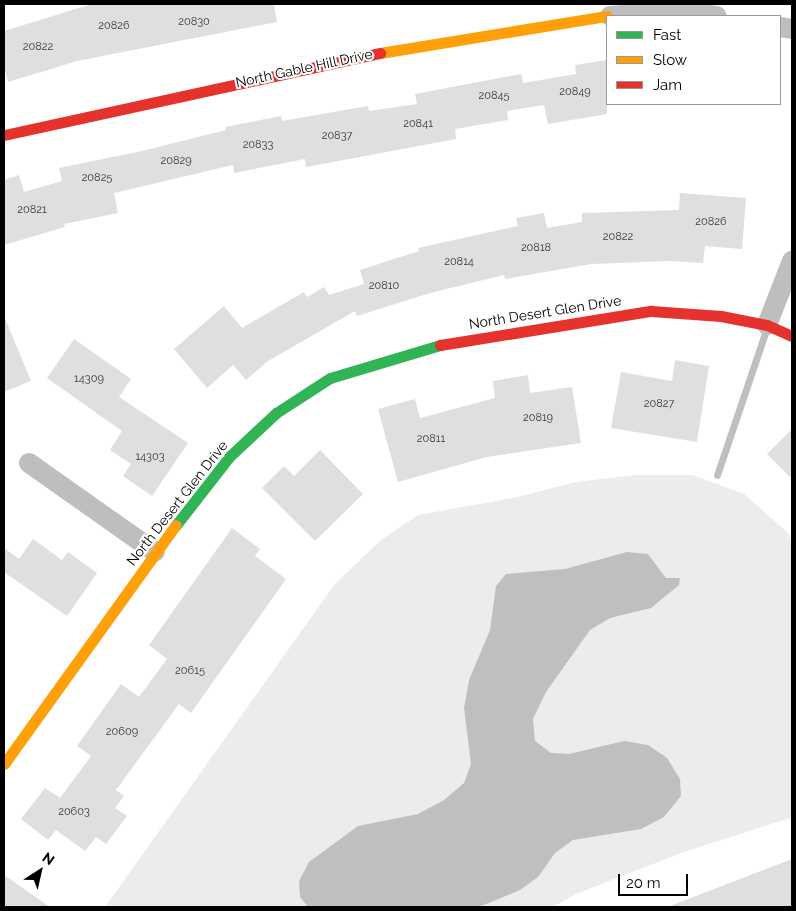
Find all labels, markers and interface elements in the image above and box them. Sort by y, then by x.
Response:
house number: 20830 [178,15,210,29]
legend [606,15,781,105]
house number: 20826 [98,19,130,33]
text: Fast [653,26,681,44]
house number: 20822 [23,40,53,54]
street label: North Gable Hill Drive [234,45,374,91]
text: Slow [653,51,687,69]
text: Jam [653,76,682,94]
house number: 20849 [559,85,591,99]
house number: 20845 [479,89,509,103]
house number: 20841 [403,117,433,131]
house number: 20837 [322,129,352,143]
house number: 20833 [243,138,273,152]
house number: 20829 [160,154,192,168]
house number: 20825 [82,171,112,185]
house number: 20821 [17,203,47,217]
house number: 20826 [695,215,727,229]
house number: 20822 [603,230,633,244]
house number: 20818 [521,241,551,255]
house number: 20814 [444,255,474,269]
house number: 20810 [369,279,399,293]
street label: North Desert Glen Drive [468,292,622,332]
house number: 14309 [74,372,104,386]
house number: 20827 [644,397,674,411]
house number: 20819 [523,411,553,425]
house number: 20811 [417,432,445,446]
street label: North Desert Glen Drive [123,437,231,569]
house number: 14303 [135,450,165,464]
house number: 20615 [175,664,205,678]
house number: 20609 [106,725,138,739]
house number: 20603 [58,805,90,819]
north arrow [15,846,65,896]
text: N [40,849,58,868]
scale bar [621,864,691,896]
text: 20 m [626,874,661,892]

